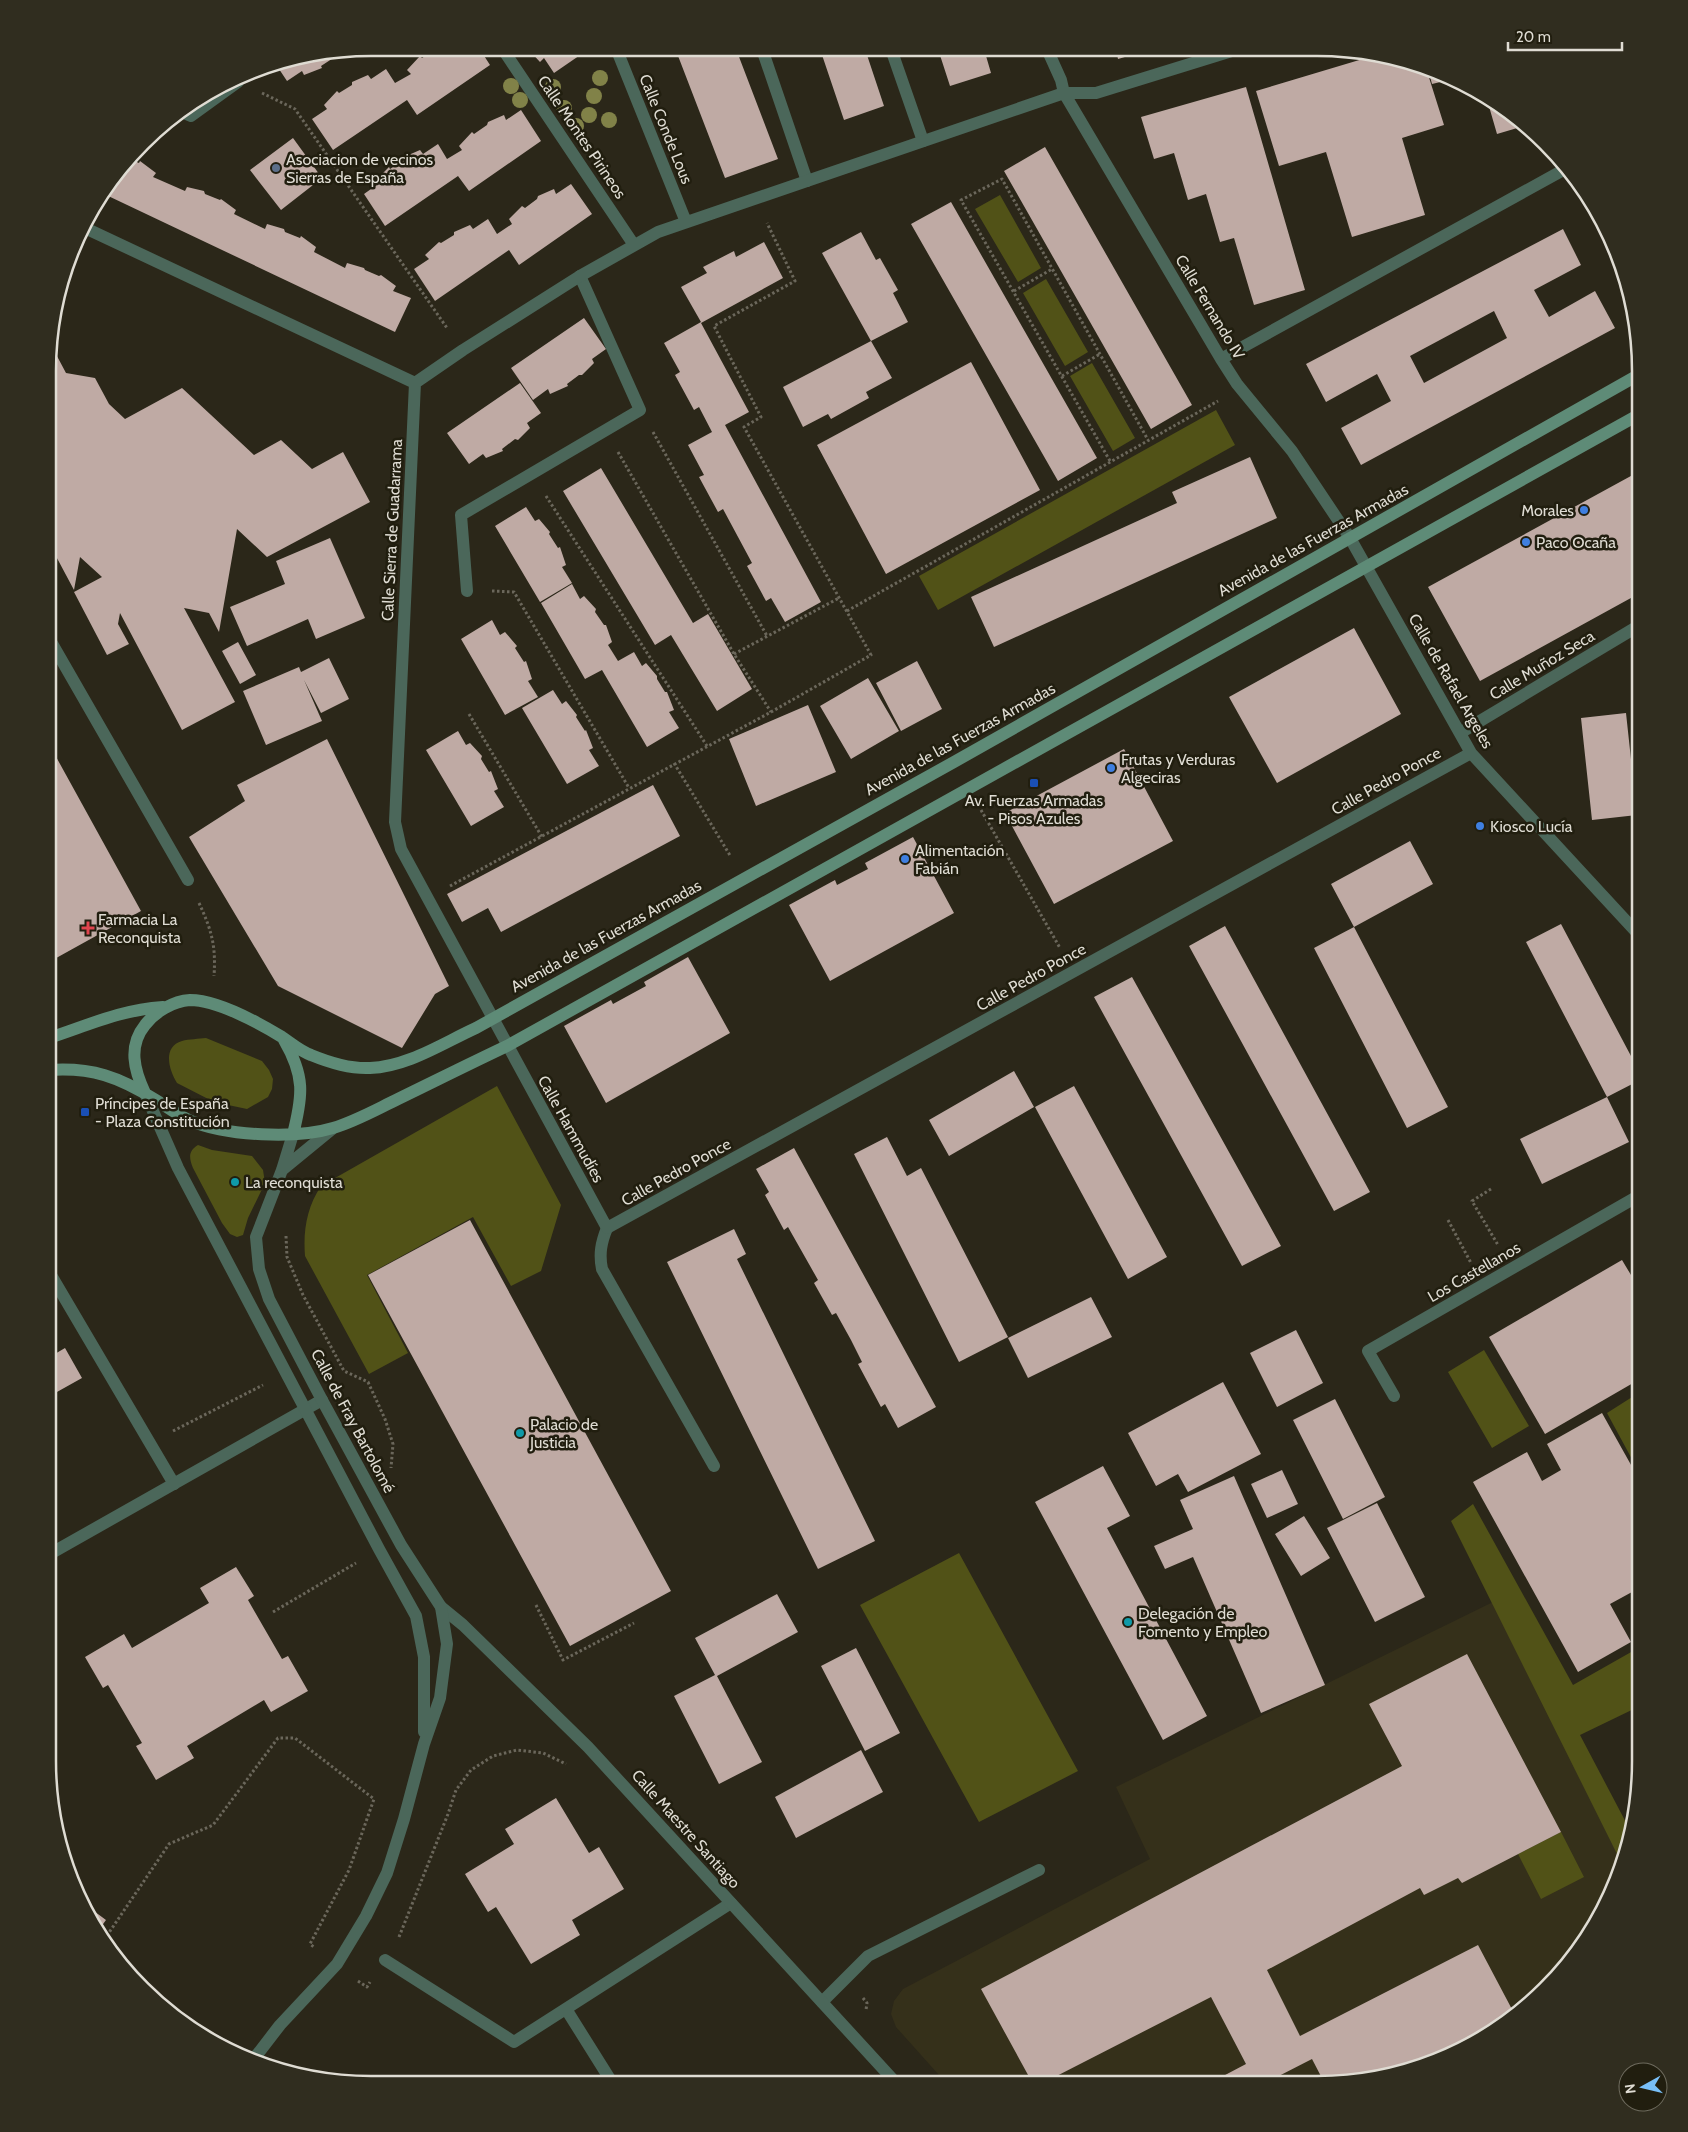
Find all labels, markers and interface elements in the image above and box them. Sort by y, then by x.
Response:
scale bar [1508,20,1622,52]
text: 20 m [1516,28,1551,46]
street label: Calle Conde Lous [635,71,697,187]
street label: Calle Montes Pirineos [534,72,630,202]
place label: Asociacion de vecinos Sierras de España [286,150,434,187]
marker: Asociacion de vecinos Sierras de España [270,162,282,174]
street label: Calle Fernando IV [1171,251,1249,363]
street label: Calle Sierra de Guadarrama [378,438,406,621]
street label: Avenida de las Fuerzas Armadas [1215,479,1412,600]
place label: Morales [1521,501,1574,520]
marker: Morales [1578,504,1590,516]
place label: Paco Ocaña [1536,533,1616,552]
marker: Paco Ocaña [1520,536,1532,548]
street label: Calle de Rafael Argeles [1405,610,1498,752]
street label: Calle Muñoz Seca [1486,626,1598,704]
street label: Avenida de las Fuerzas Armadas [862,678,1059,799]
street label: Calle Pedro Ponce [1328,743,1444,819]
place label: Frutas y Verduras Algeciras [1121,750,1236,787]
marker: Frutas y Verduras Algeciras [1105,762,1117,774]
marker: Av. Fuerzas Armadas - Pisos Azules [1028,777,1040,789]
place label: Av. Fuerzas Armadas - Pisos Azules [965,791,1103,828]
place label: Kiosco Lucía [1490,817,1573,836]
marker: Kiosco Lucía [1474,820,1486,832]
place label: Alimentación Fabián [915,841,1004,878]
marker: Alimentación Fabián [899,853,911,865]
street label: Avenida de las Fuerzas Armadas [508,875,705,996]
place label: Farmacia La Reconquista [98,910,181,947]
marker: Farmacia La Reconquista [82,922,94,934]
street label: Calle Pedro Ponce [973,939,1089,1015]
street label: Calle Hammudíes [534,1072,608,1186]
place label: Príncipes de España - Plaza Constitución [95,1094,230,1131]
marker: Príncipes de España - Plaza Constitución [79,1106,91,1118]
street label: Calle Pedro Ponce [618,1134,734,1210]
place label: La reconquista [245,1173,343,1192]
marker: La reconquista [229,1176,241,1188]
street label: Los Castellanos [1424,1238,1524,1306]
street label: Calle de Fray Bartolomé [307,1346,399,1496]
place label: Palacio de Justicia [529,1415,598,1452]
marker: Palacio de Justicia [514,1427,526,1439]
place label: Delegación de Fomento y Empleo [1138,1604,1267,1641]
marker: Delegación de Fomento y Empleo [1122,1616,1134,1628]
street label: Calle Maestre Santiago [628,1766,744,1892]
north arrow [1618,2062,1668,2112]
text: N [1621,2083,1640,2095]

